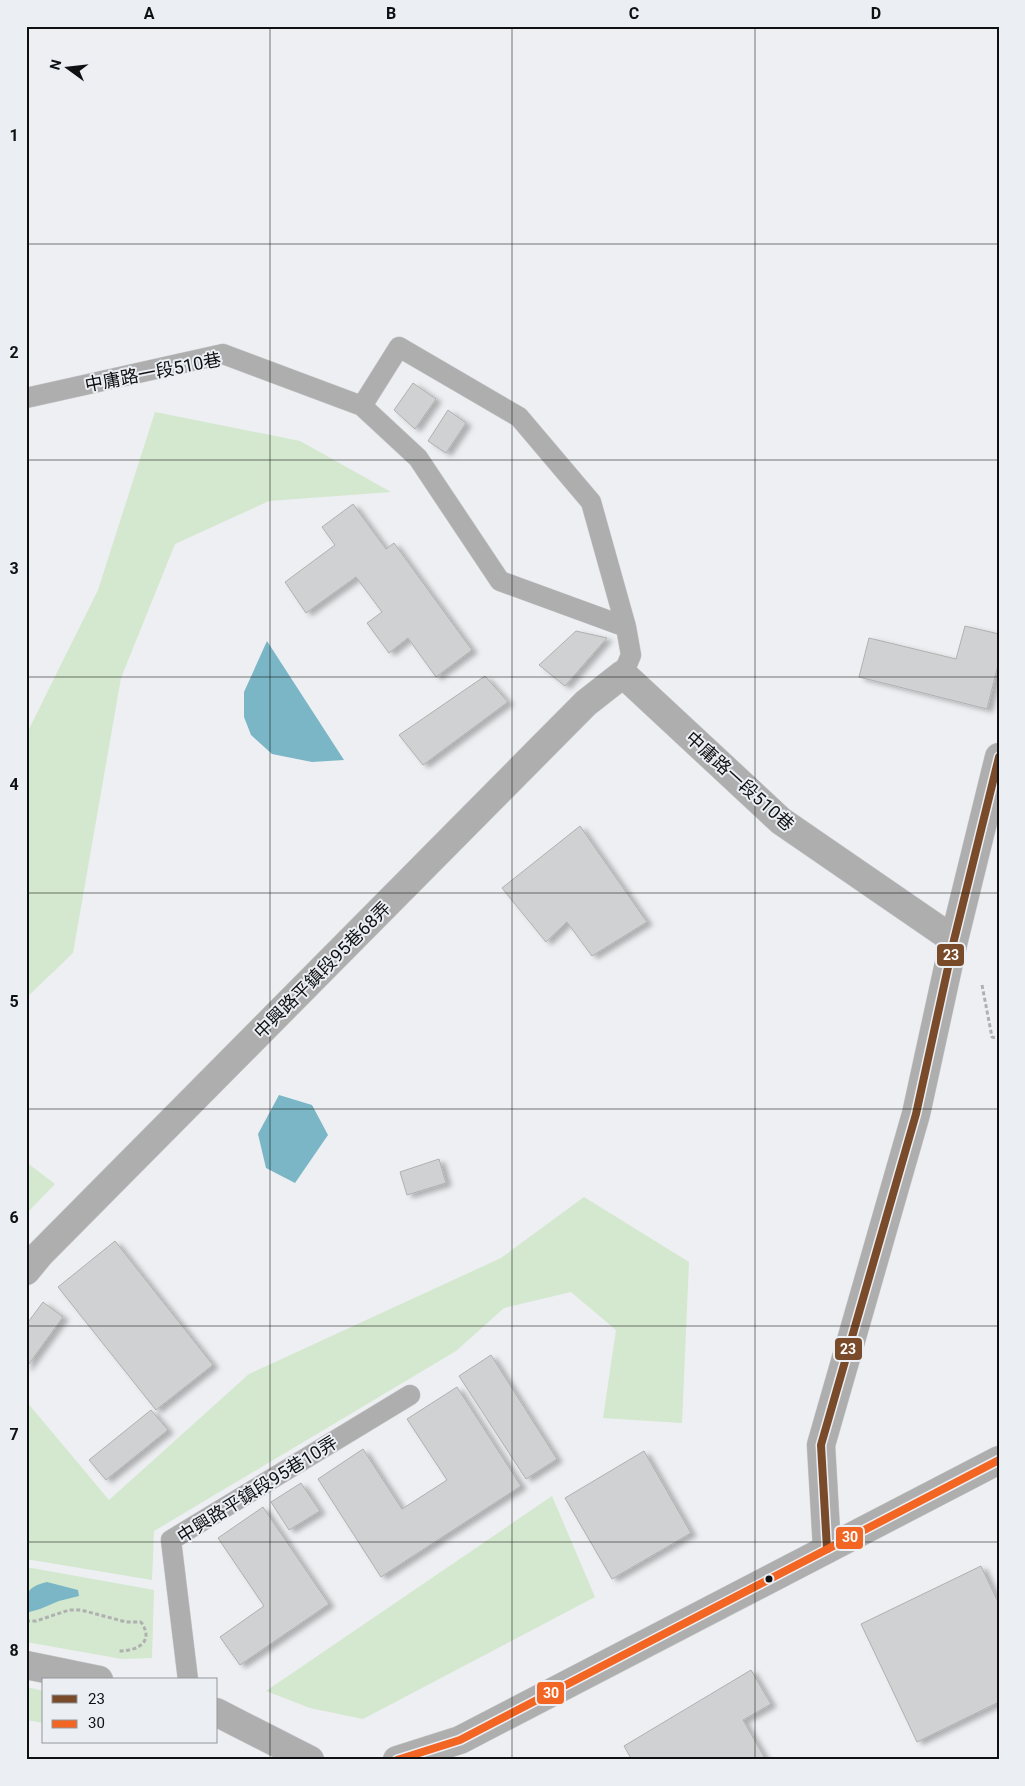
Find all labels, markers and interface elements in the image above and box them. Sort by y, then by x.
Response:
text: A [144,4,155,23]
text: B [386,4,396,23]
text: C [629,4,639,23]
text: D [871,4,881,23]
north arrow [42,42,92,92]
text: N [46,58,64,71]
text: 1 [9,126,19,145]
text: 2 [9,343,19,362]
street label: 中庸路一段510巷 [83,348,223,396]
text: 3 [9,559,19,578]
street label: 中庸路一段510巷 [682,727,798,835]
text: 4 [9,775,19,794]
street label: 中興路平鎮段95巷68弄 [249,897,395,1043]
line badge: 23 [936,943,965,967]
text: 23 [943,947,959,963]
text: 5 [9,992,19,1011]
text: 6 [9,1208,19,1227]
line badge: 23 [834,1337,863,1361]
text: 23 [840,1341,856,1357]
text: 7 [9,1425,19,1444]
street label: 中興路平鎮段95巷10弄 [173,1431,341,1547]
line badge: 30 [835,1526,864,1550]
text: 30 [842,1529,858,1545]
unlabelled marker [764,1574,774,1584]
text: 8 [9,1641,19,1660]
legend [42,1678,218,1744]
line badge: 30 [536,1681,565,1705]
text: 30 [543,1685,559,1701]
text: 23 [88,1690,105,1708]
text: 30 [88,1714,105,1732]

